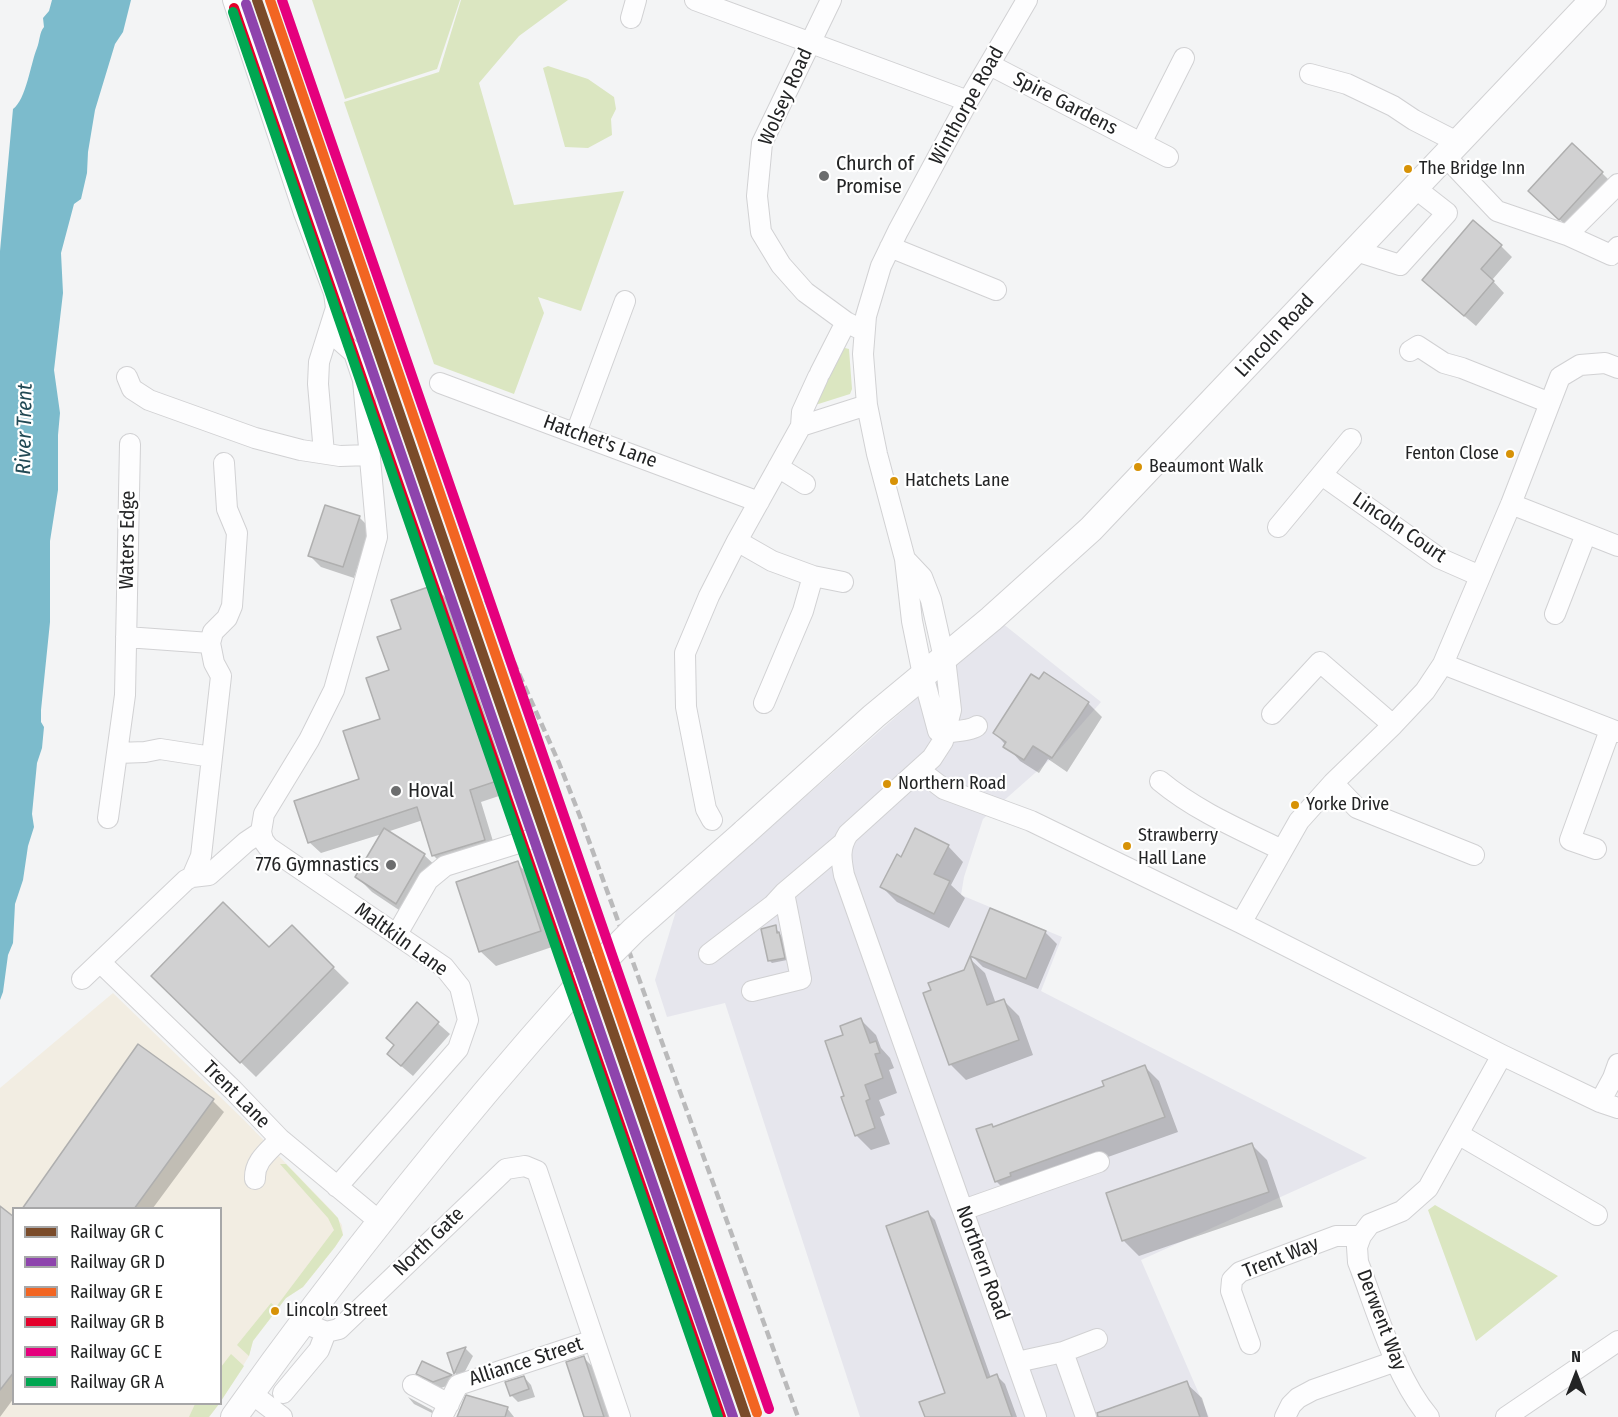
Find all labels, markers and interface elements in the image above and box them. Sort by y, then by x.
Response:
street label: Winthorpe Road [925,43,1009,169]
street label: Wolsey Road [754,45,818,149]
street label: Spire Gardens [1009,67,1121,141]
place label: Church of Promise [836,152,914,199]
place label: The Bridge Inn [1419,158,1525,180]
marker: The Bridge Inn [1402,163,1414,175]
marker: Church of Promise [817,169,831,183]
street label: Lincoln Road [1230,289,1320,383]
water label: River Trent [12,383,38,475]
street label: Hatchet's Lane [540,410,660,474]
place label: Fenton Close [1405,443,1499,465]
marker: Fenton Close [1504,448,1516,460]
place label: Beaumont Walk [1149,456,1263,478]
marker: Beaumont Walk [1132,461,1144,473]
place label: Hatchets Lane [905,470,1009,492]
marker: Hatchets Lane [888,475,900,487]
street label: Lincoln Court [1348,488,1450,568]
street label: Waters Edge [115,490,141,590]
place label: Northern Road [898,773,1006,795]
marker: Northern Road [881,778,893,790]
place label: Hoval [408,779,454,803]
marker: Hoval [389,784,403,798]
place label: Yorke Drive [1306,794,1389,816]
marker: Yorke Drive [1289,799,1301,811]
place label: Strawberry Hall Lane [1138,825,1218,868]
marker: Strawberry Hall Lane [1121,840,1133,852]
place label: 776 Gymnastics [255,853,379,877]
marker: 776 Gymnastics [384,858,398,872]
street label: Maltkiln Lane [350,898,452,982]
street label: Trent Lane [197,1056,275,1134]
street label: Northern Road [950,1202,1014,1324]
street label: North Gate [389,1203,469,1281]
legend [12,1207,222,1405]
text: Railway GR C [70,1221,164,1243]
street label: Trent Way [1240,1232,1322,1284]
text: Railway GR D [70,1251,165,1273]
street label: Derwent Way [1351,1266,1411,1374]
text: Railway GR E [70,1281,163,1303]
place label: Lincoln Street [286,1300,388,1322]
marker: Lincoln Street [269,1305,281,1317]
text: Railway GR B [70,1311,164,1333]
street label: Alliance Street [466,1332,586,1392]
text: Railway GC E [70,1341,162,1363]
north arrow [1546,1345,1606,1405]
text: N [1571,1347,1581,1366]
text: Railway GR A [70,1371,164,1393]

